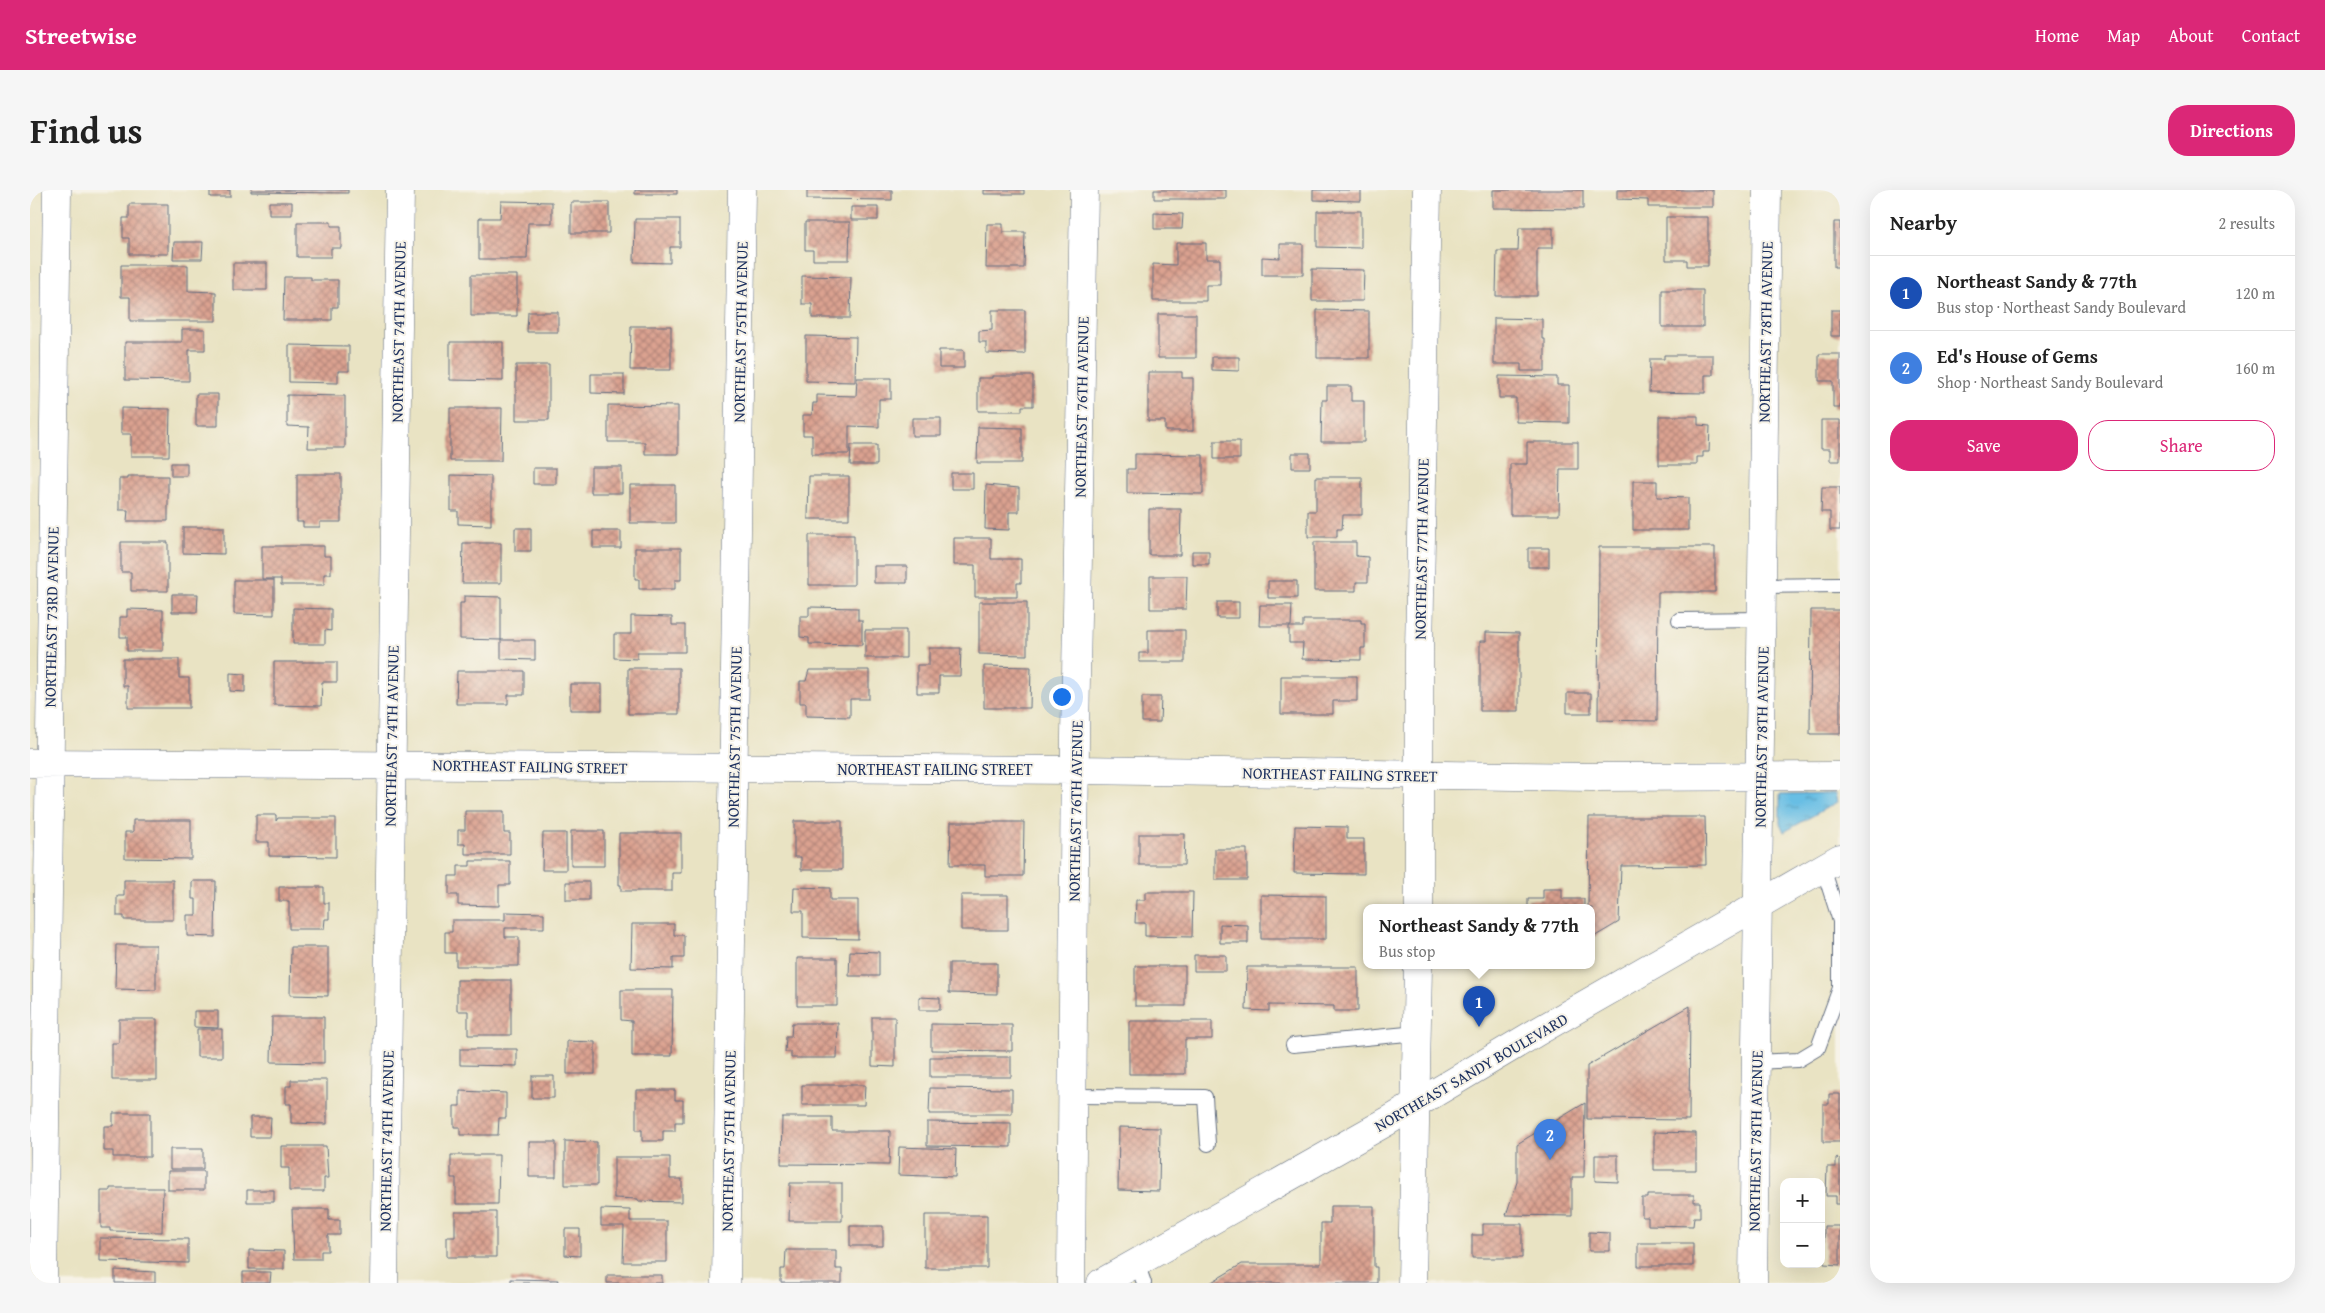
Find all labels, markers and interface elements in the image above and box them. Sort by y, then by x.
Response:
text: Streetwise [25,18,137,53]
text: Home [2035,22,2079,49]
text: Map [2107,22,2140,49]
text: About [2168,22,2214,49]
text: Contact [2242,22,2300,49]
text: Find us [30,105,143,156]
button: Directions [2168,105,2295,156]
text: Nearby [1890,207,1957,238]
text: 2 results [2218,211,2275,235]
street label: NORTHEAST 74TH AVENUE [384,241,412,423]
street label: NORTHEAST 75TH AVENUE [726,241,754,423]
street label: NORTHEAST 78TH AVENUE [1751,241,1779,423]
text: Northeast Sandy & 77th [1937,267,2137,295]
text: 1 [1902,281,1910,305]
text: 120 m [2235,281,2275,305]
text: Bus stop · Northeast Sandy Boulevard [1937,295,2186,319]
street label: NORTHEAST 76TH AVENUE [1067,316,1095,498]
text: Ed's House of Gems [1937,342,2098,370]
text: 2 [1902,356,1910,380]
text: 160 m [2235,356,2275,380]
text: Shop · Northeast Sandy Boulevard [1937,370,2163,394]
button: Save [1890,420,2078,471]
button: Share [2088,420,2275,471]
street label: NORTHEAST 77TH AVENUE [1407,458,1435,640]
street label: NORTHEAST 73RD AVENUE [37,526,65,708]
street label: NORTHEAST 74TH AVENUE [377,645,405,827]
street label: NORTHEAST 75TH AVENUE [720,646,748,828]
street label: NORTHEAST 78TH AVENUE [1747,646,1775,828]
your location [1049,684,1075,710]
street label: NORTHEAST 76TH AVENUE [1061,720,1089,902]
street label: NORTHEAST FAILING STREET [432,752,628,780]
street label: NORTHEAST FAILING STREET [837,757,1033,781]
street label: NORTHEAST FAILING STREET [1242,760,1438,788]
popup [1363,904,1595,969]
text: Northeast Sandy & 77th [1379,911,1579,939]
text: Bus stop [1379,939,1435,963]
pin: 1 [1463,986,1495,1027]
street label: NORTHEAST SANDY BOULEVARD [1370,1006,1572,1137]
street label: NORTHEAST 74TH AVENUE [372,1050,400,1232]
street label: NORTHEAST 75TH AVENUE [714,1050,742,1232]
street label: NORTHEAST 78TH AVENUE [1741,1050,1769,1232]
pin: 2 [1534,1119,1566,1160]
map controls [1780,1178,1825,1268]
button: + [1780,1178,1825,1223]
button: − [1780,1223,1825,1268]

